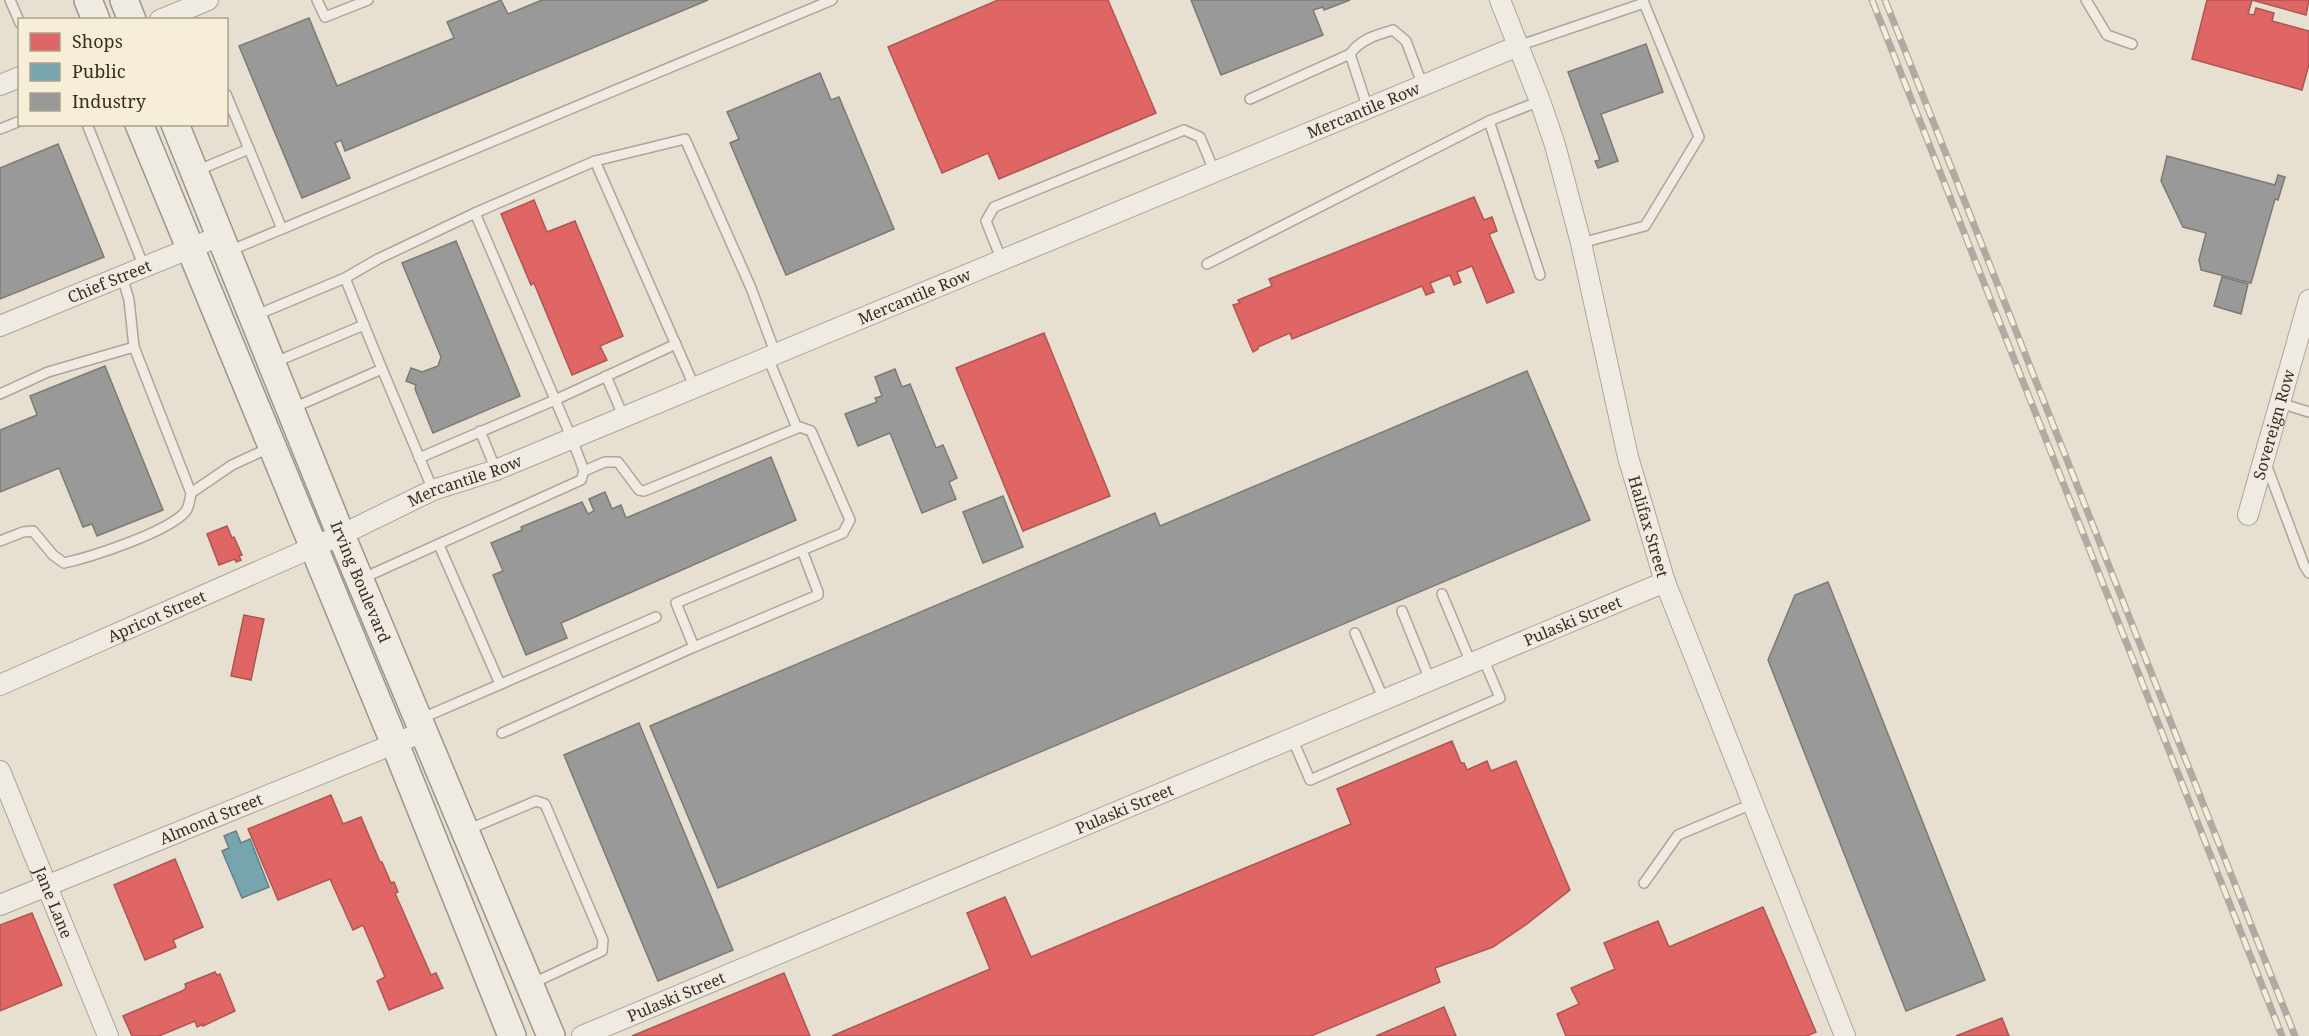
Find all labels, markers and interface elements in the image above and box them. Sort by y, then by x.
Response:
legend [18,18,228,126]
text: Shops [72,29,123,53]
text: Public [72,59,126,83]
street label: Mercantile Row [1303,77,1423,143]
text: Industry [72,89,147,113]
street label: Chief Street [64,254,155,308]
street label: Mercantile Row [855,263,974,330]
street label: Sovereign Row [2248,367,2300,482]
street label: Mercantile Row [404,449,525,512]
street label: Halifax Street [1623,473,1674,580]
street label: Irving Boulevard [325,518,396,646]
street label: Apricot Street [104,585,210,647]
street label: Pulaski Street [1520,590,1625,651]
street label: Pulaski Street [1072,778,1177,839]
street label: Almond Street [156,788,266,850]
street label: Jane Lane [29,862,78,942]
street label: Pulaski Street [624,966,729,1027]

